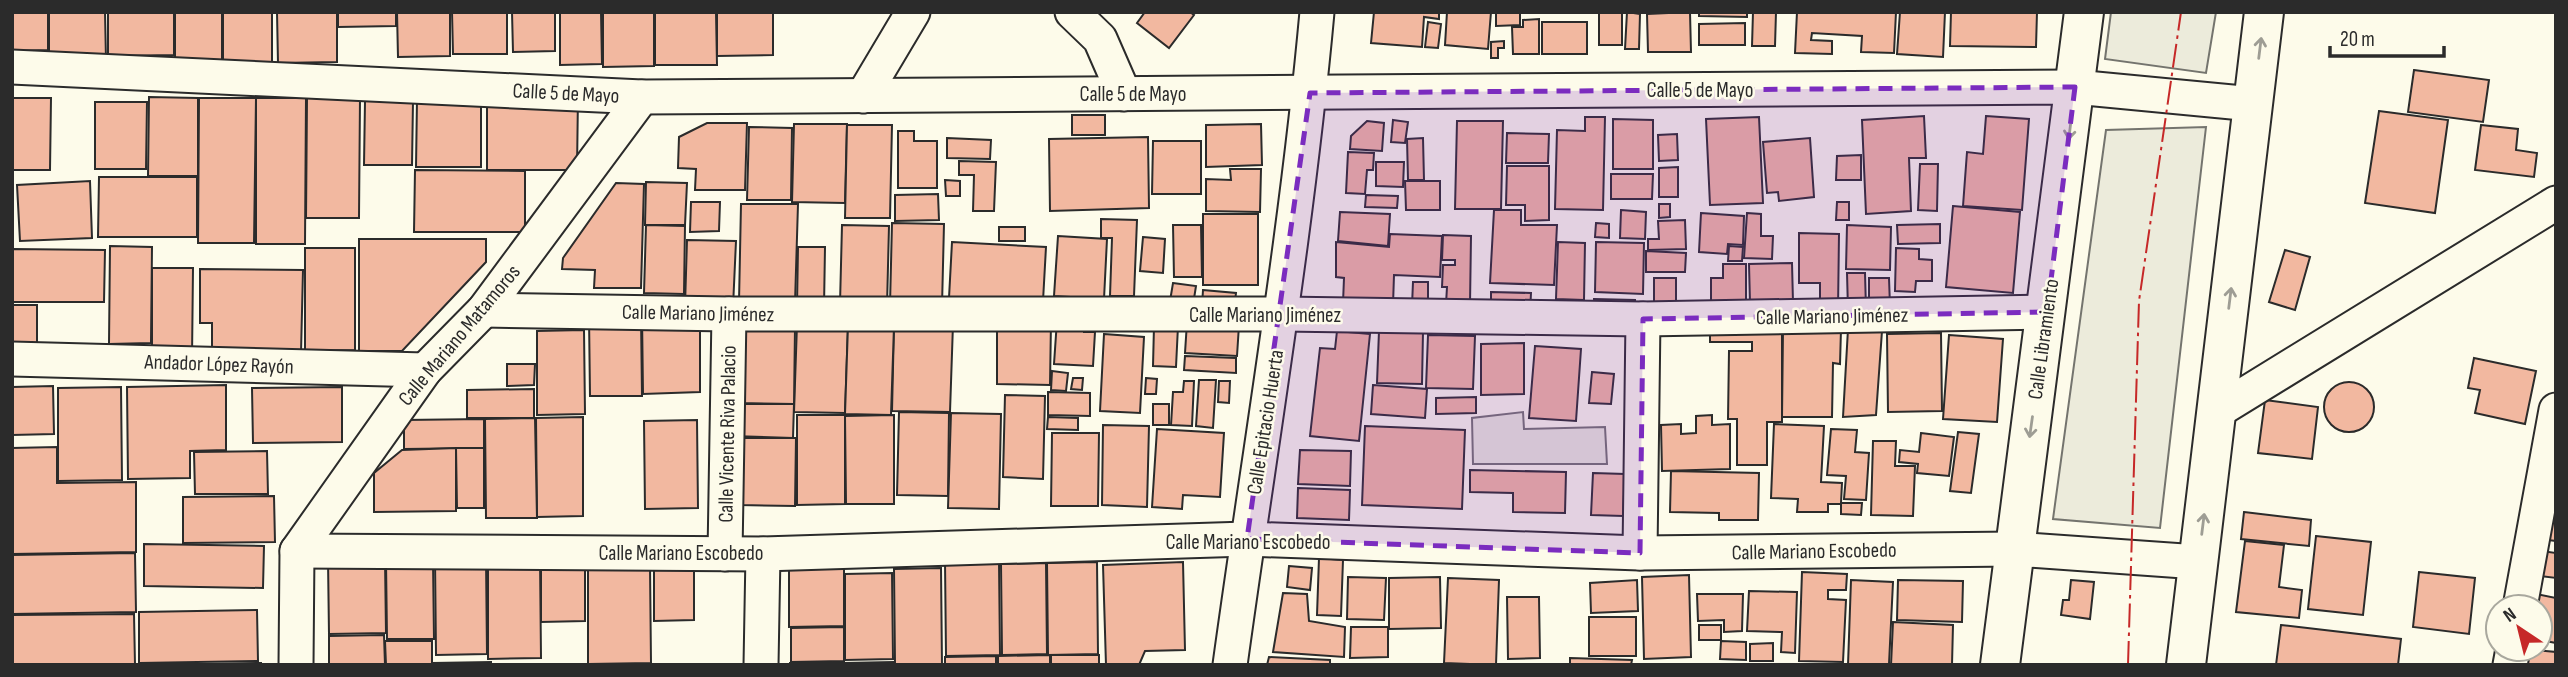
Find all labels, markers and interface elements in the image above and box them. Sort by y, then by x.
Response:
scale bar [2330,14,2444,58]
text: 20 m [2340,27,2375,52]
one-way arrow [2254,37,2267,60]
street label: Calle 5 de Mayo [512,78,620,109]
street label: Calle 5 de Mayo [1647,78,1753,103]
street label: Calle 5 de Mayo [1080,82,1186,107]
one-way arrow [2063,117,2076,139]
street label: Calle Mariano Matamoros [393,260,526,411]
street label: Calle Libramiento [2023,277,2064,401]
one-way arrow [2223,287,2236,310]
street label: Calle Mariano Jiménez [622,300,775,327]
street label: Calle Mariano Jiménez [1189,303,1342,328]
street label: Calle Mariano Jiménez [1756,303,1909,330]
street label: Calle Vicente Riva Palacio [713,345,742,523]
street label: Calle Epitacio Huerta [1242,348,1289,496]
street label: Andador López Rayón [143,349,294,380]
one-way arrow [2025,415,2038,438]
one-way arrow [2196,513,2209,536]
street label: Calle Mariano Escobedo [1166,530,1330,555]
street label: Calle Mariano Escobedo [1731,538,1897,565]
street label: Calle Mariano Escobedo [599,541,763,566]
north arrow [2484,593,2554,663]
text: N [2499,603,2521,628]

